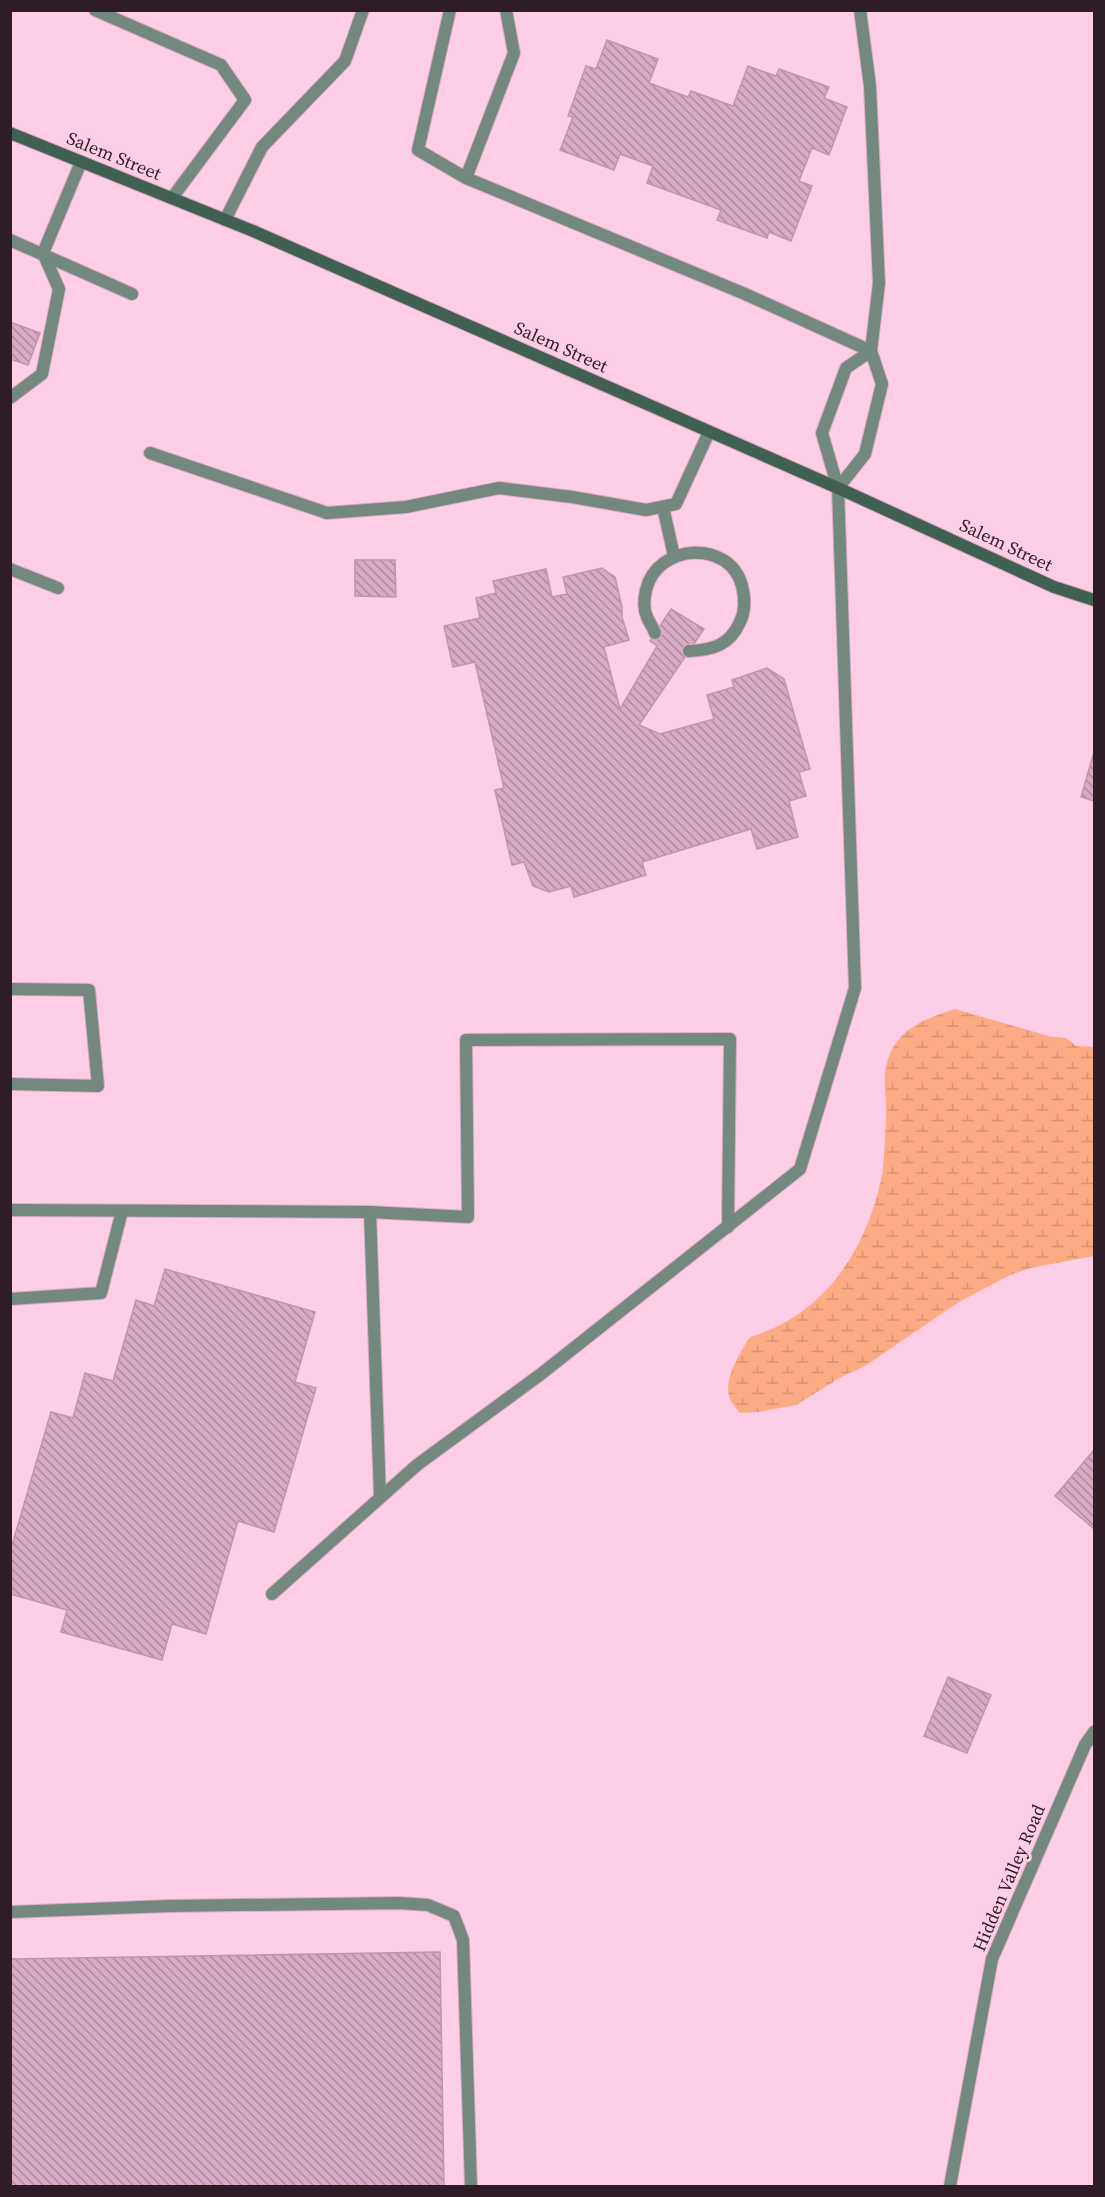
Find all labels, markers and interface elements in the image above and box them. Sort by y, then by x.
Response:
street label: Salem Street [63,125,165,186]
street label: Salem Street [510,315,612,378]
street label: Salem Street [956,512,1057,577]
street label: Hidden Valley Road [966,1800,1051,1955]

